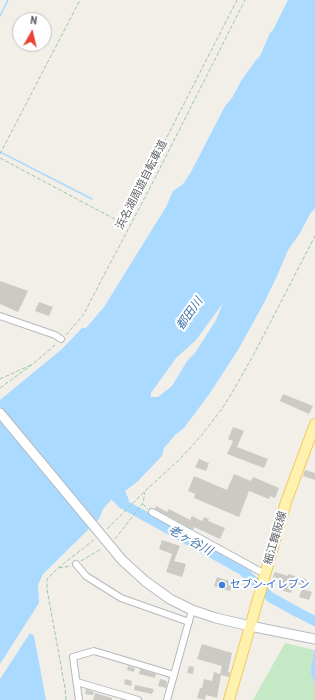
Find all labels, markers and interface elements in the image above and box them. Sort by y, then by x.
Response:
north arrow [12,12,52,52]
text: N [29,14,38,28]
street label: 浜名湖周遊自転車道 [114,138,170,232]
water label: 都田川 [174,295,206,333]
street label: 細江舞阪線 [262,510,290,566]
water label: 老ヶ谷川 [166,523,214,559]
place label: セブン-イレブン [230,578,310,592]
marker: セブン-イレブン [217,580,227,590]

